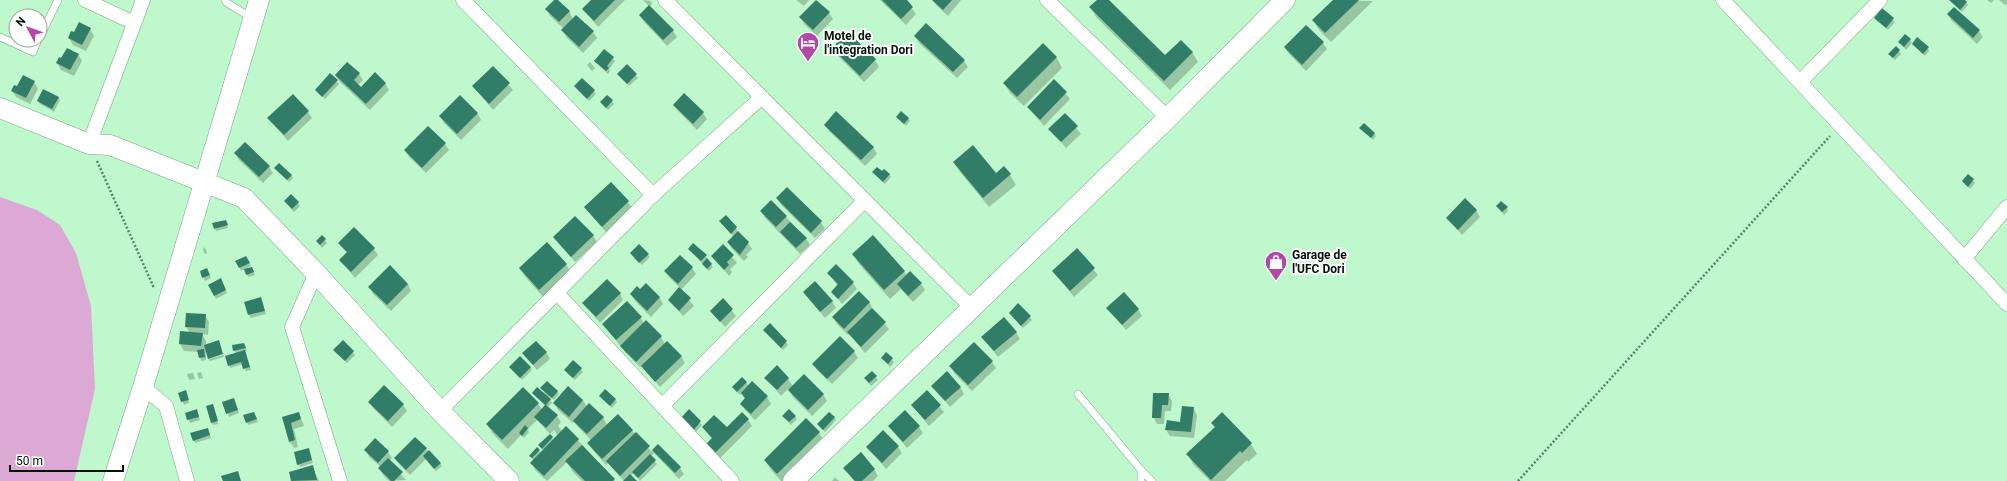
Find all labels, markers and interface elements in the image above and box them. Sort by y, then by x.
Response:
north arrow [8,8,48,48]
text: N [13,14,28,29]
place label: Motel de l'integration Dori [824,29,913,57]
hotel icon: Motel de l'integration Dori [795,30,821,63]
place label: Garage de l'UFC Dori [1292,248,1347,276]
shop icon: Garage de l'UFC Dori [1263,249,1289,282]
scale bar [10,447,123,473]
text: 50 m [16,454,43,468]

